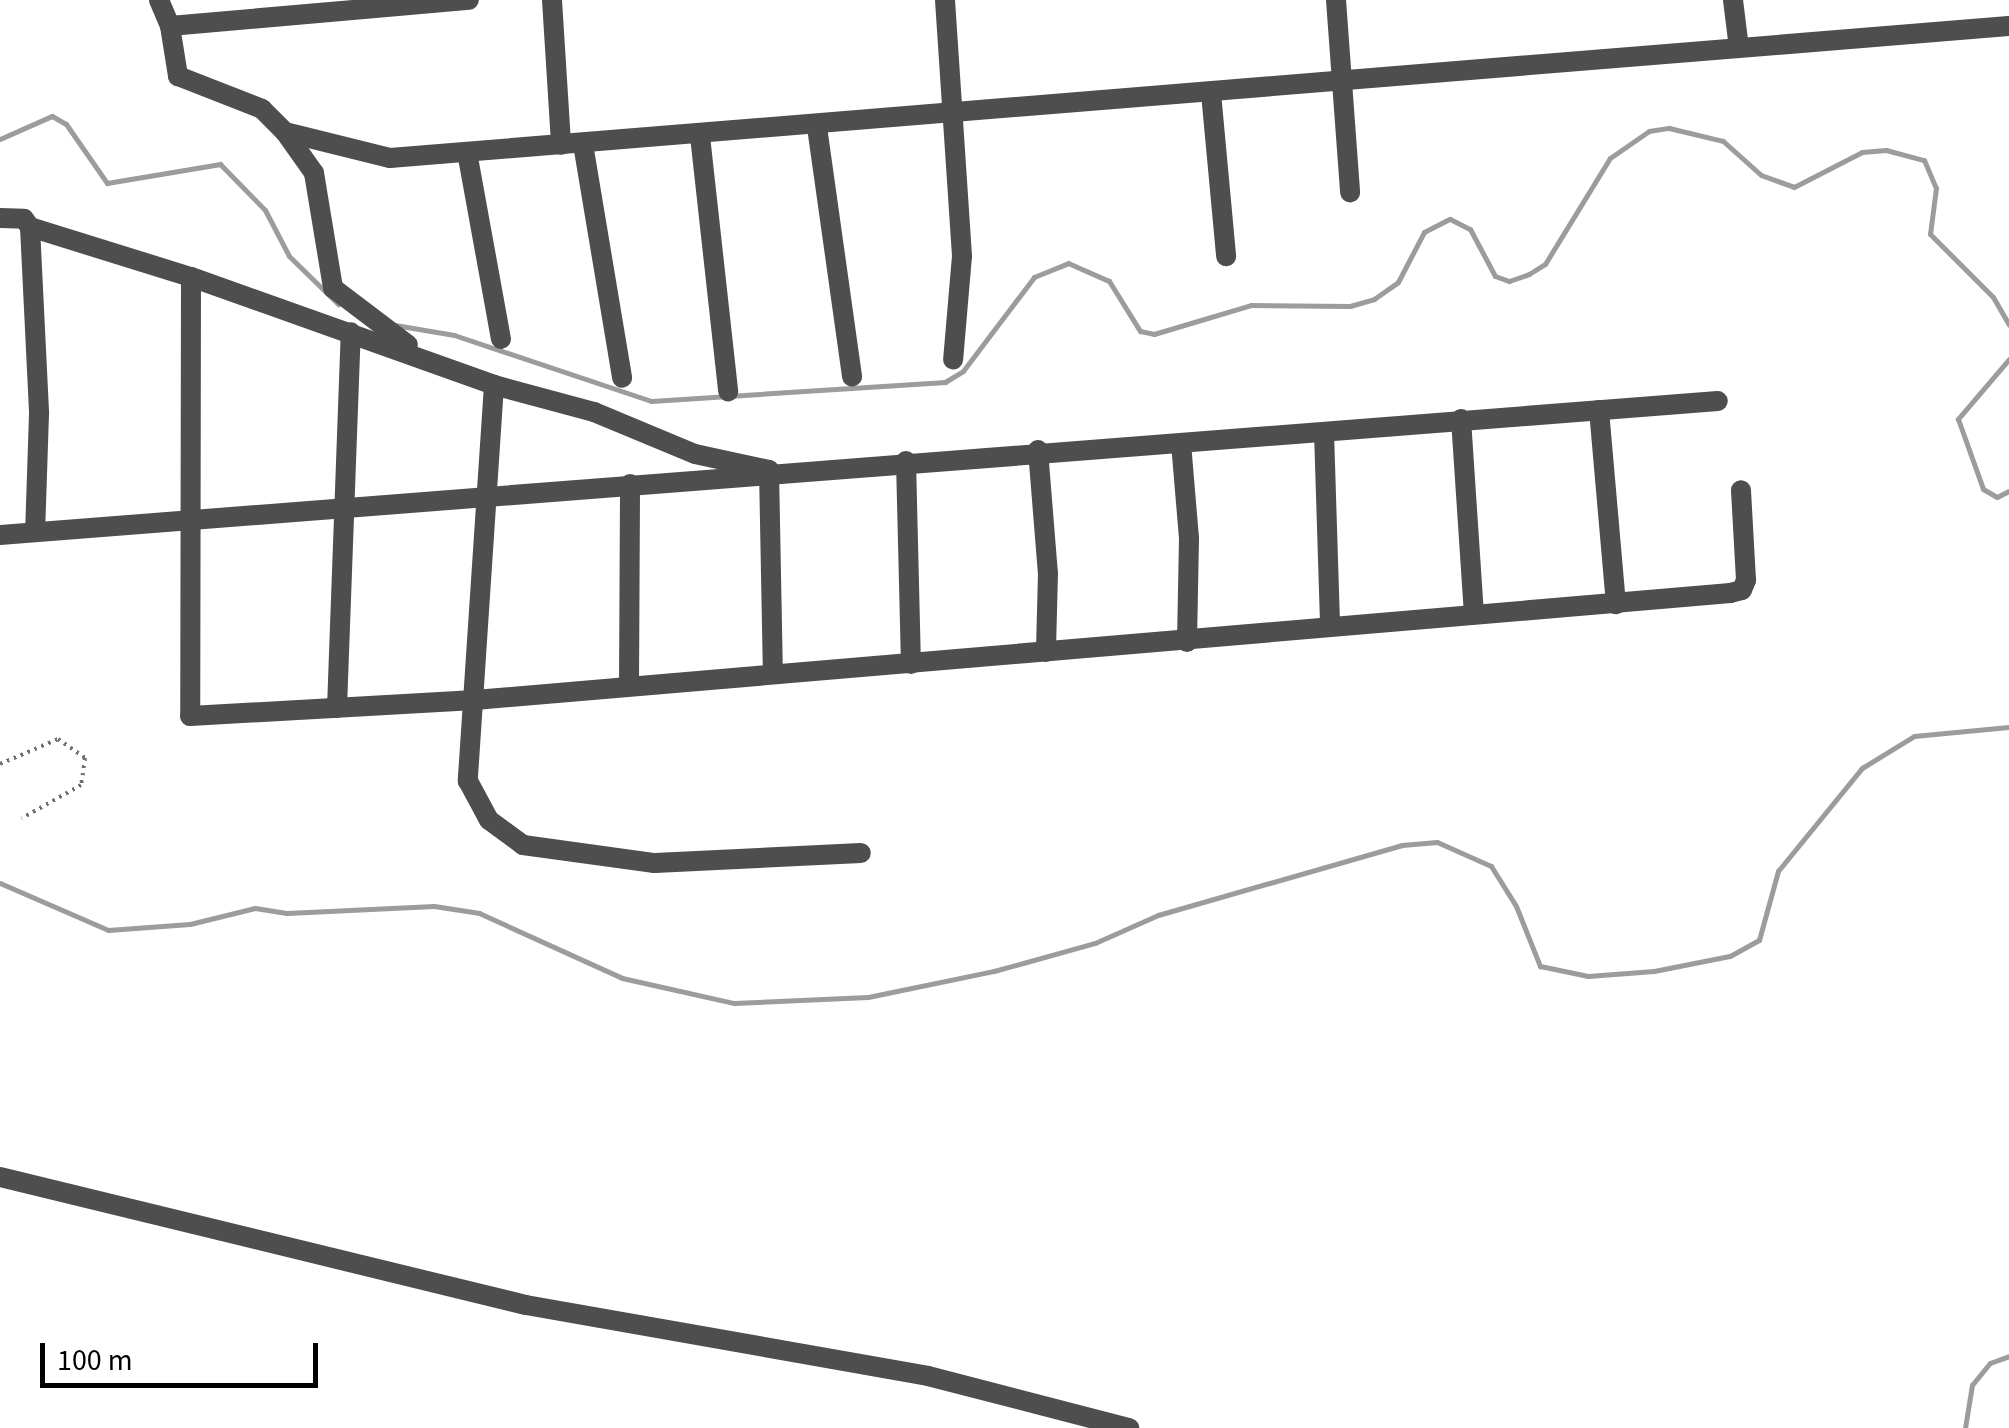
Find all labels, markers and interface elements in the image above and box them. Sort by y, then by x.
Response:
scale bar [45,1323,322,1385]
text: 100 m [57,1339,133,1382]

